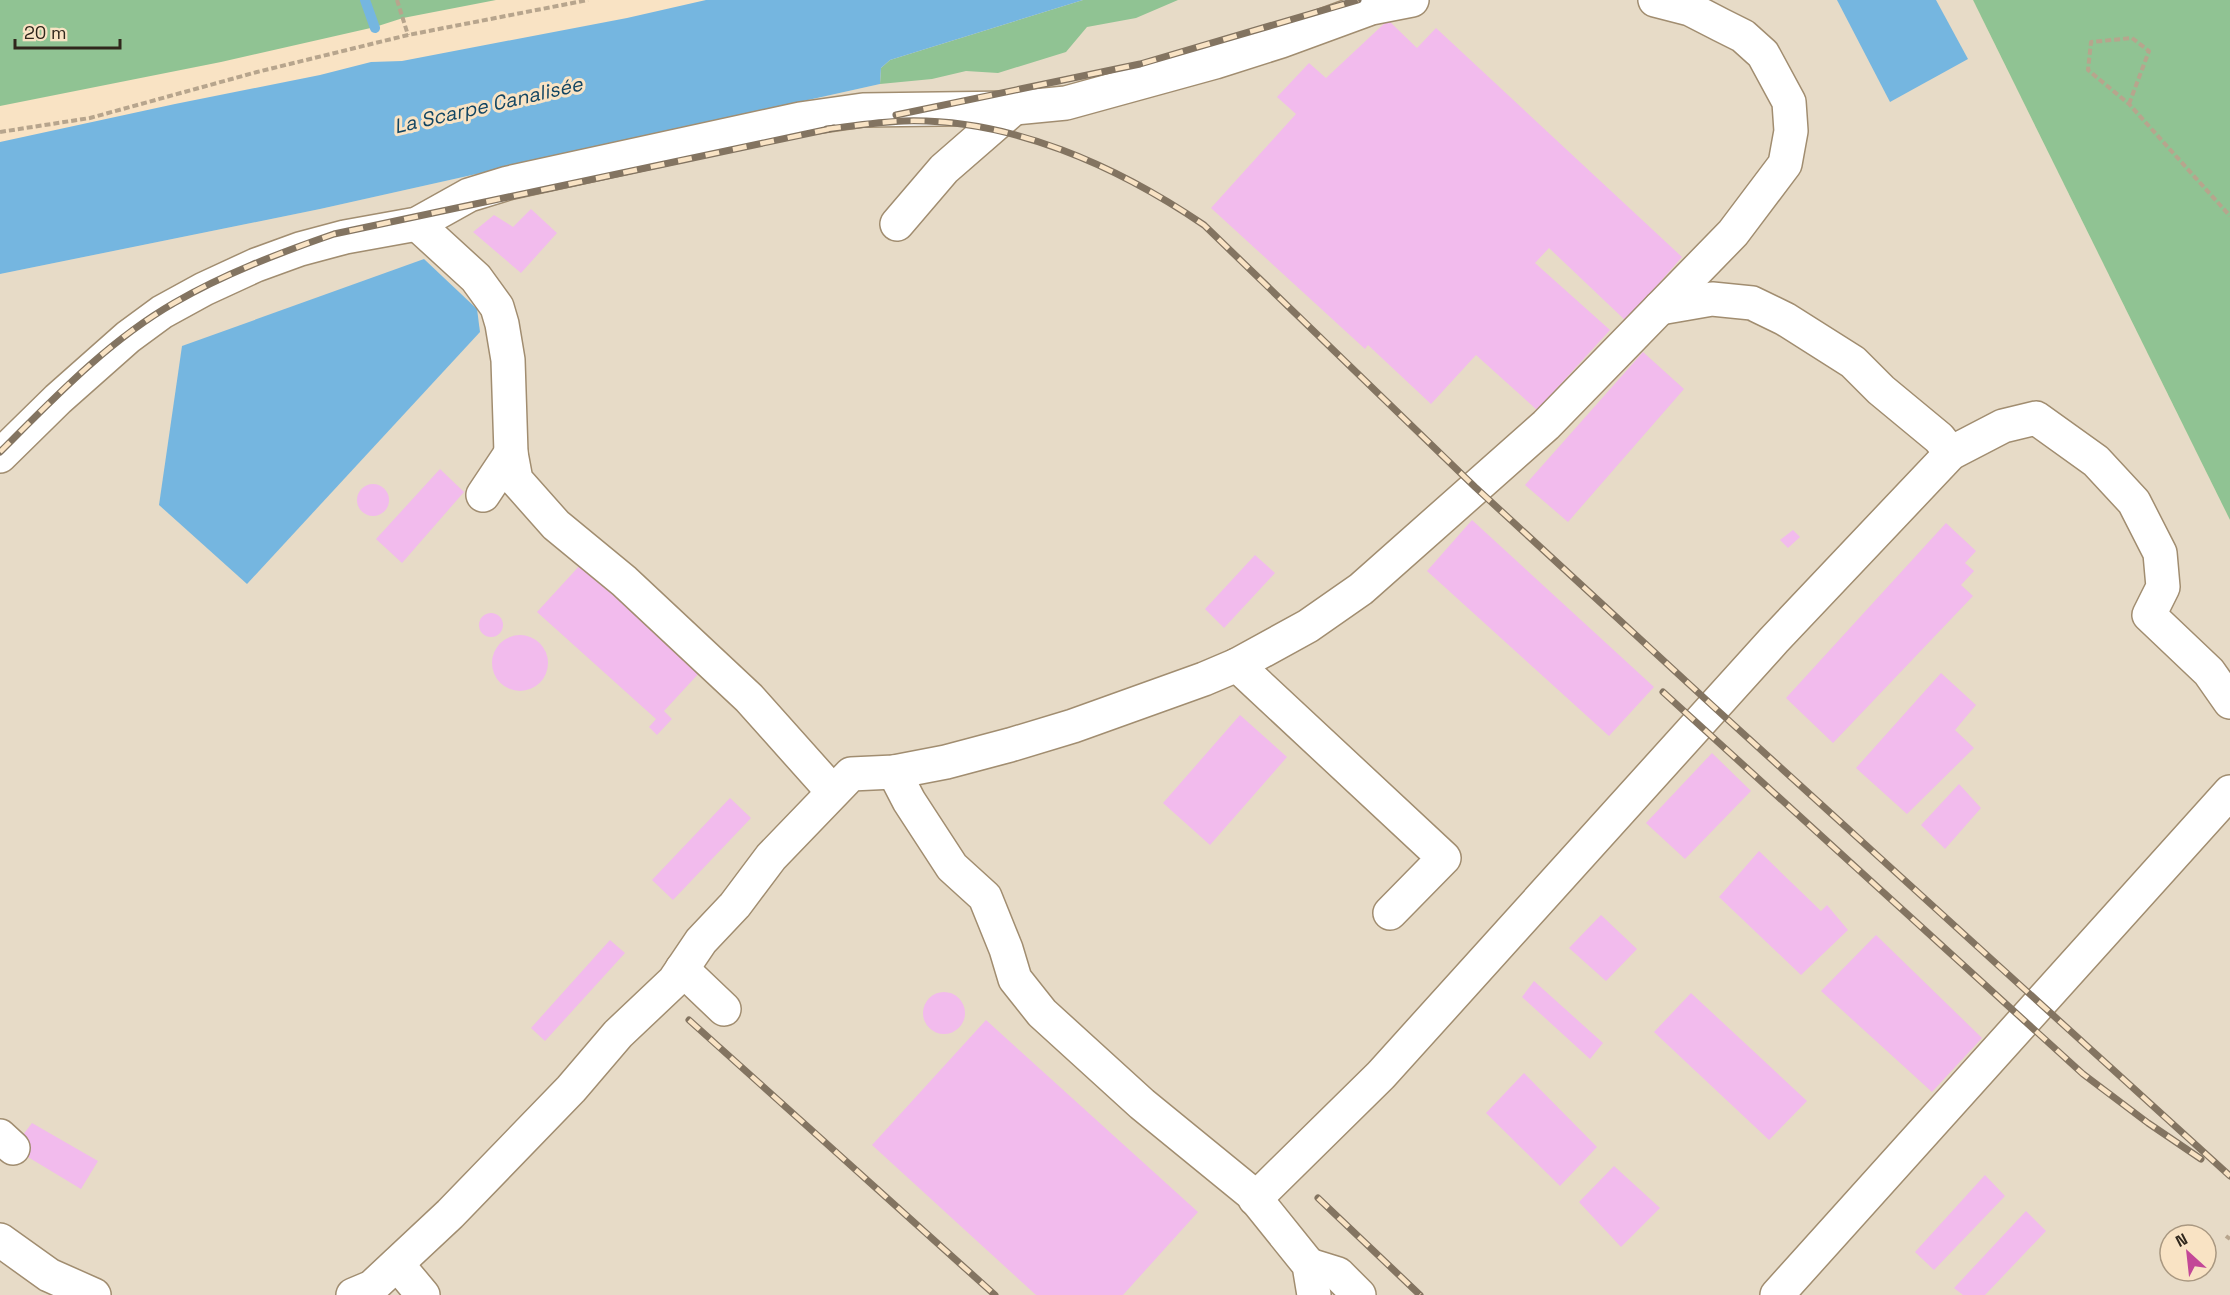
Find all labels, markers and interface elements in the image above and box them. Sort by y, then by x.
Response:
scale bar [15,12,120,50]
text: 20 m [24,21,67,44]
water label: La Scarpe Canalisée [391,70,586,139]
north arrow [2158,1223,2218,1283]
text: N [2172,1228,2191,1252]

